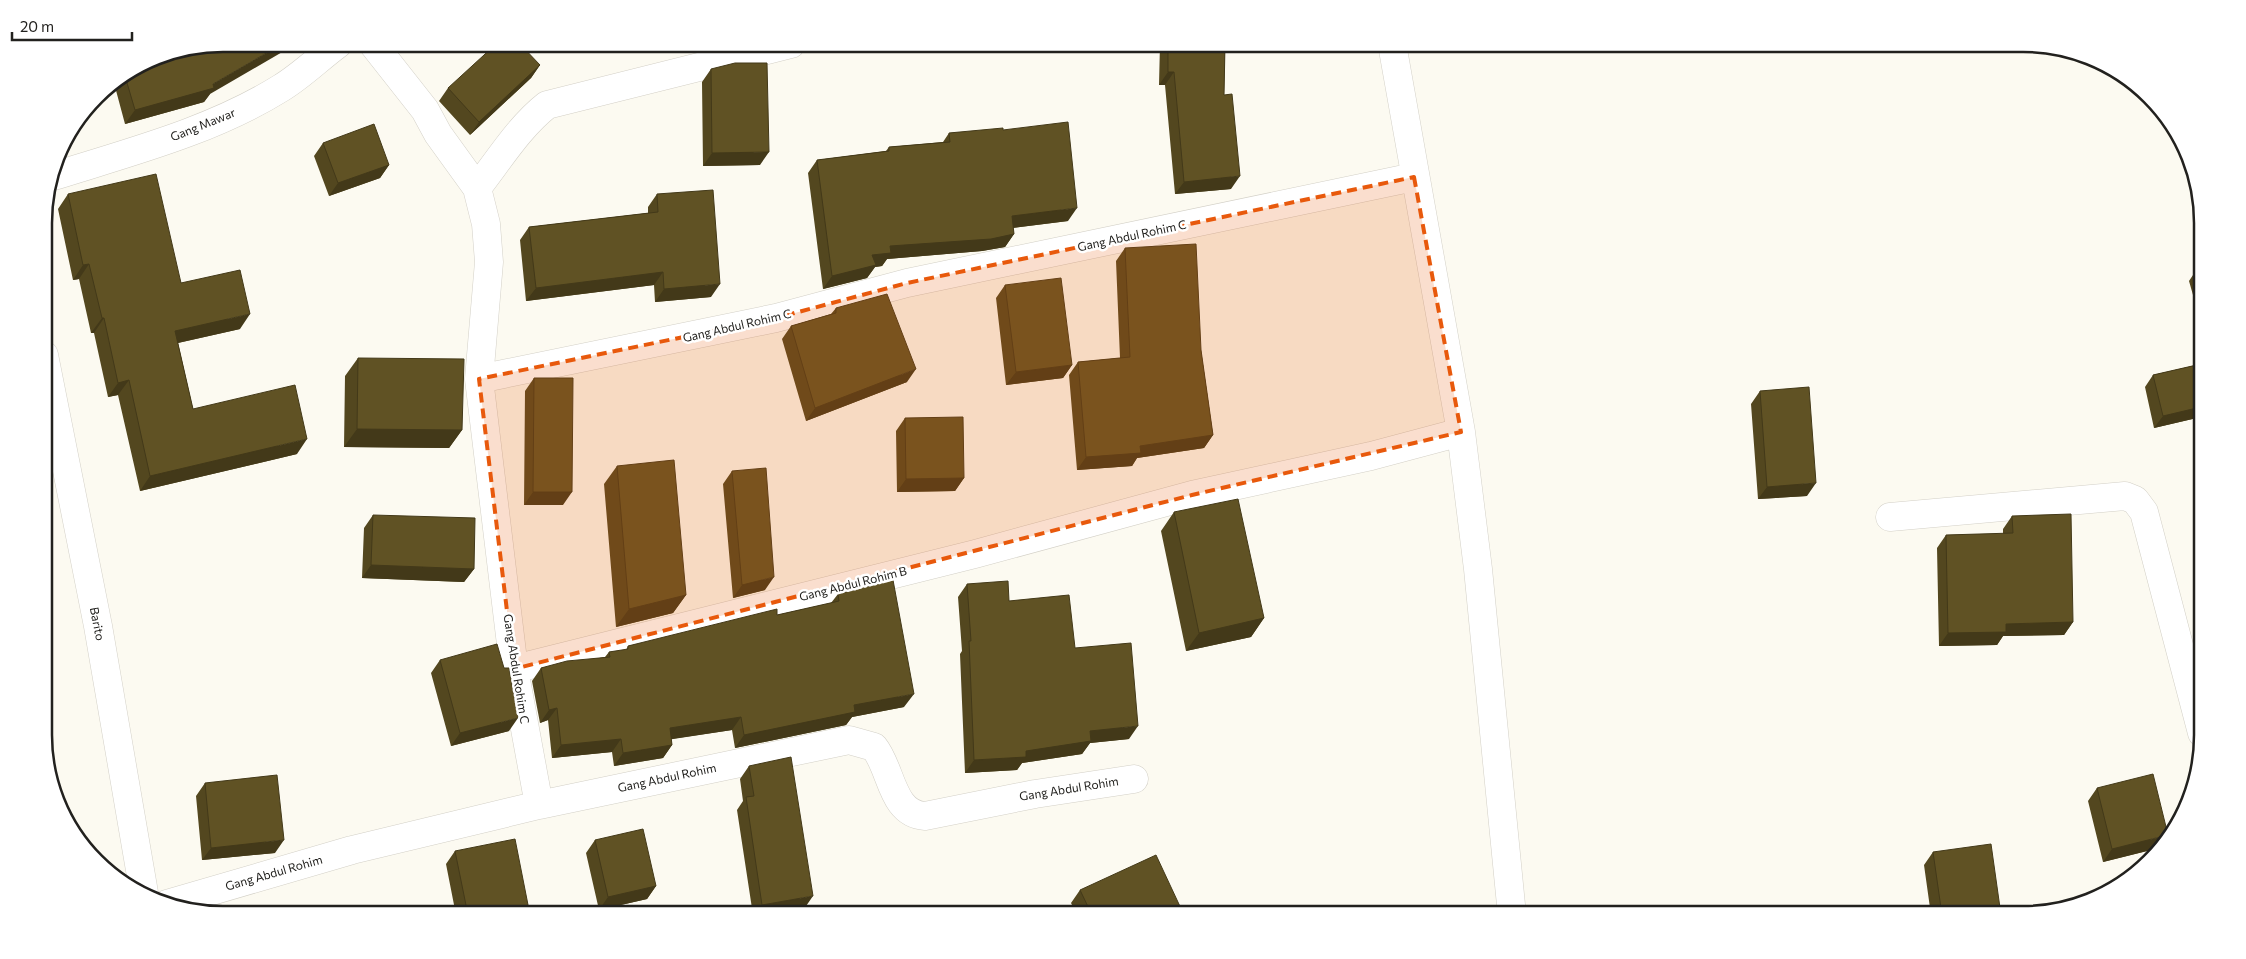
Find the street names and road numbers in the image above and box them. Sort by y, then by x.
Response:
street label: Gang Mawar [168,105,237,143]
street label: Gang Abdul Rohim C [1076,217,1187,253]
street label: Gang Abdul Rohim C [681,306,792,344]
street label: Gang Abdul Rohim B [798,563,908,603]
street label: Barito [88,606,108,642]
street label: Gang Abdul Rohim C [501,613,533,725]
street label: Gang Abdul Rohim [616,760,717,794]
street label: Gang Abdul Rohim [1018,773,1120,803]
street label: Gang Abdul Rohim [224,851,324,893]

